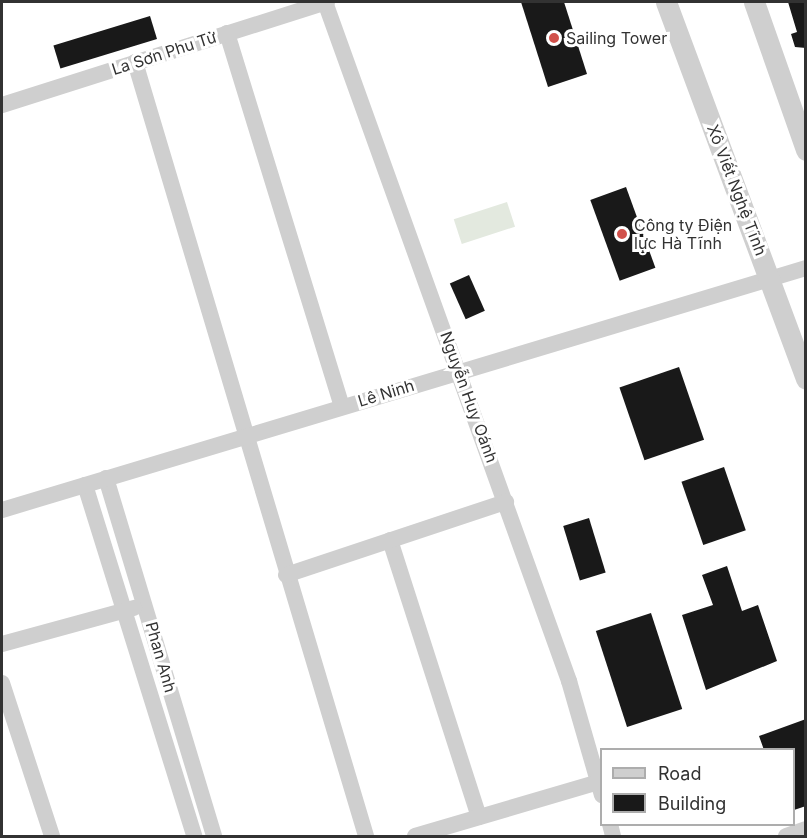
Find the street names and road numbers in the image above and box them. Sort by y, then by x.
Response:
street label: La Sơn Phu Tử [109,27,219,79]
street label: Xô Viết Nghệ Tĩnh [703,122,771,258]
street label: Nguyễn Huy Oánh [436,329,502,465]
street label: Lê Ninh [356,375,416,411]
street label: Phan Anh [142,619,180,695]

